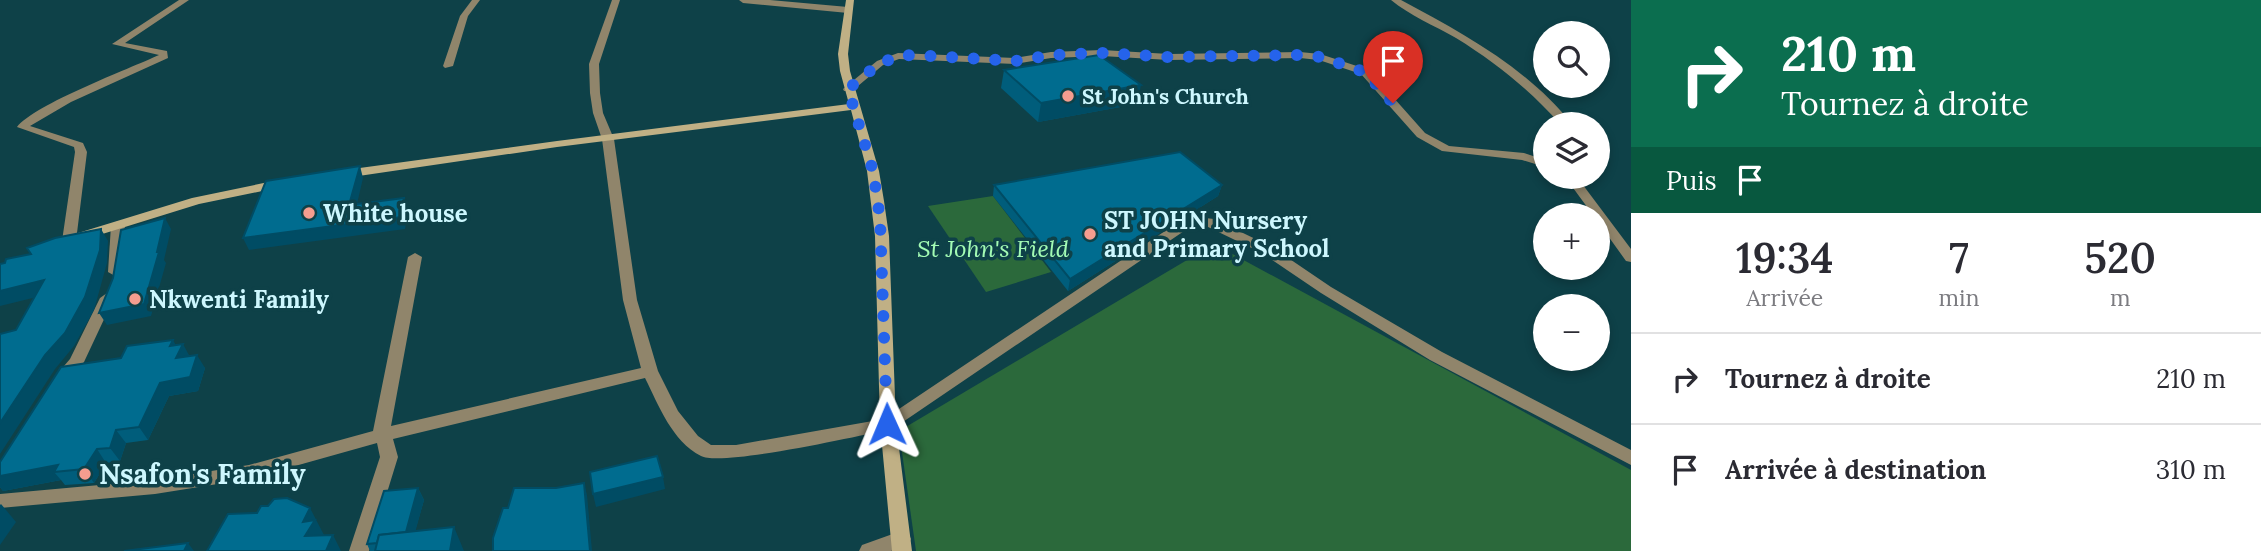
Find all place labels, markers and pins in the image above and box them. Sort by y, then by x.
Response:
pin [1363,31,1423,103]
place label: St John's Church [1082,83,1249,110]
marker: St John's Church [1060,88,1076,104]
place label: White house [323,198,468,229]
marker: White house [301,205,317,221]
place label: ST JOHN Nursery and Primary School [1104,205,1329,264]
marker: ST JOHN Nursery and Primary School [1082,226,1098,242]
place label: Nkwenti Family [149,284,330,315]
marker: Nkwenti Family [127,291,143,307]
place label: Nsafon's Family [99,456,306,492]
marker: Nsafon's Family [77,466,93,482]

